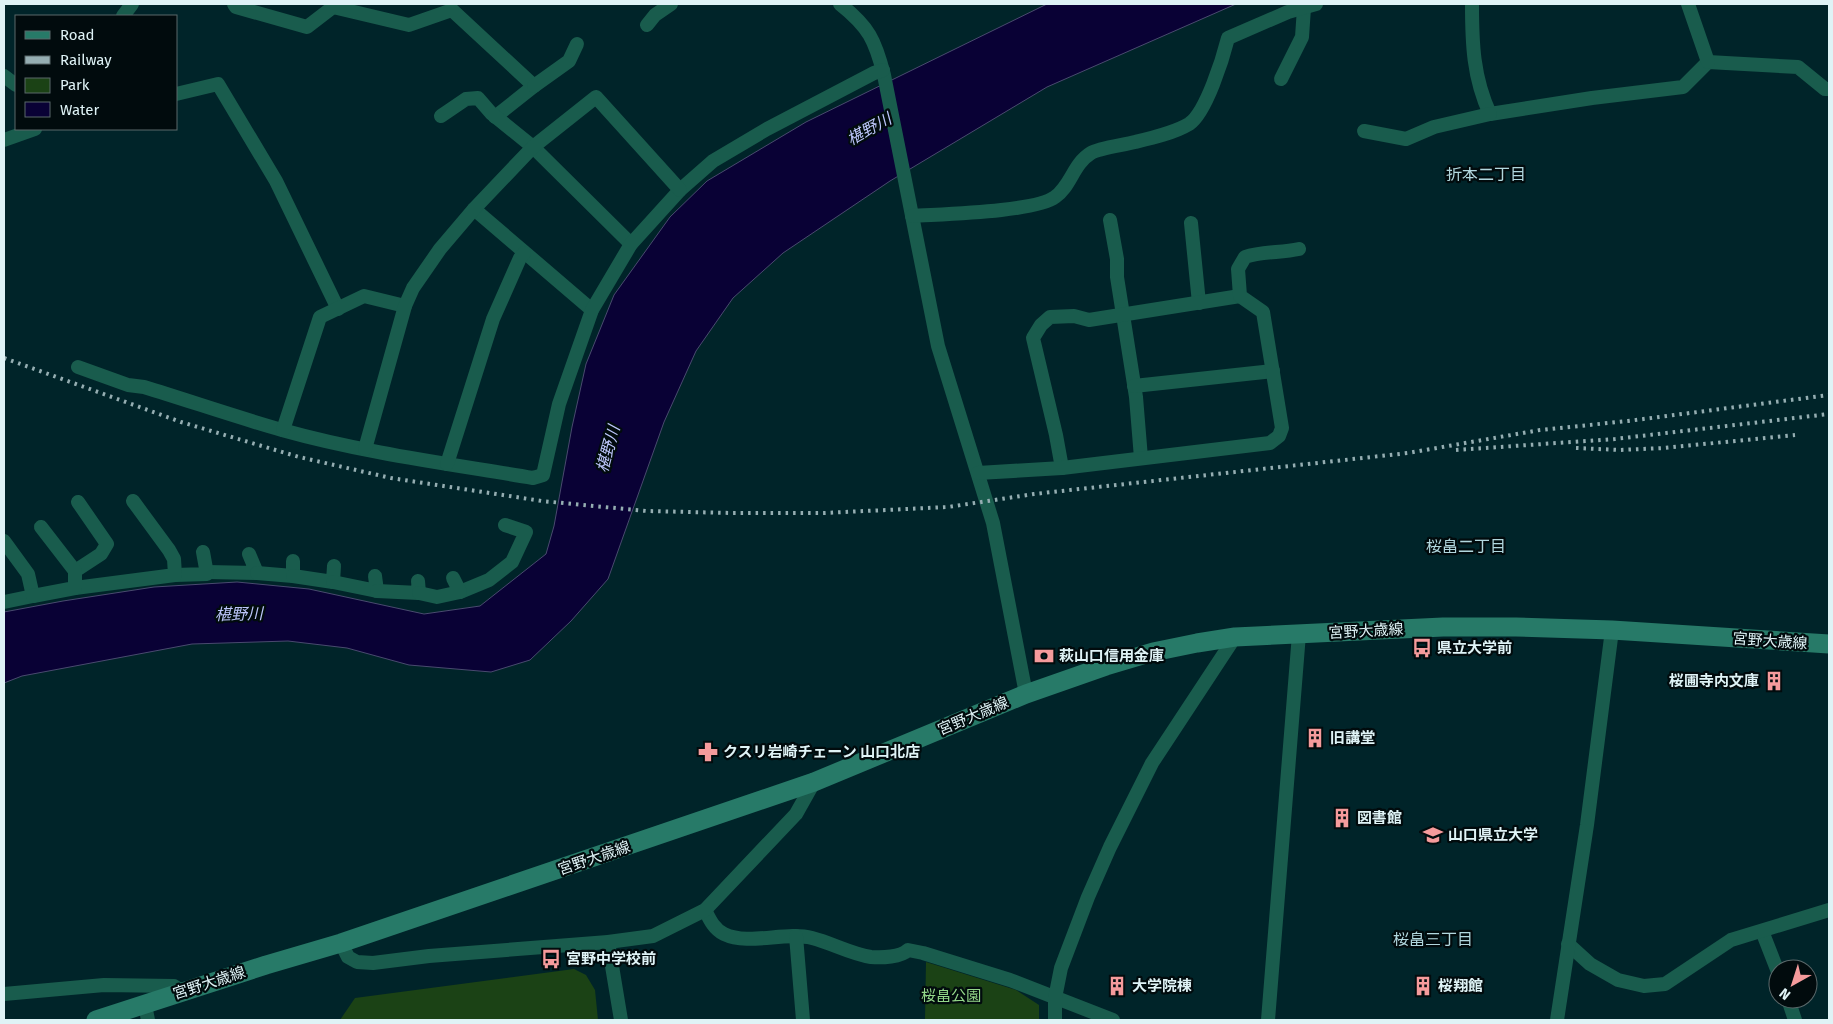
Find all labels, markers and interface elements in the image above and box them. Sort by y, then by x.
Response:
legend [15,15,178,130]
text: Road [60,26,95,44]
text: Railway [60,51,112,69]
text: Park [60,76,90,94]
text: Water [60,101,99,119]
water label: 椹野川 [843,108,896,149]
district label: 折本二丁目 [1446,165,1526,184]
water label: 椹野川 [593,421,624,475]
district label: 桜畠二丁目 [1426,537,1506,556]
water label: 椹野川 [215,604,265,624]
street label: 宮野大歳線 [1328,620,1404,642]
street label: 宮野大歳線 [1732,629,1808,653]
bus stop icon: 県立大学前 [1411,637,1433,659]
place label: 県立大学前 [1437,639,1512,657]
bank icon: 萩山口信用金庫 [1033,645,1055,667]
place label: 萩山口信用金庫 [1059,647,1164,665]
building icon: 桜圃寺内文庫 [1763,670,1785,692]
place label: 桜圃寺内文庫 [1669,672,1759,690]
street label: 宮野大歳線 [935,693,1011,739]
building icon: 旧講堂 [1304,727,1326,749]
place label: 旧講堂 [1330,729,1375,747]
pharmacy icon: クスリ岩崎チェーン 山口北店 [697,741,719,763]
place label: クスリ岩崎チェーン 山口北店 [723,743,920,761]
building icon: 図書館 [1331,807,1353,829]
place label: 図書館 [1357,809,1402,827]
school or university icon: 山口県立大学 [1422,824,1444,846]
place label: 山口県立大学 [1448,826,1538,844]
street label: 宮野大歳線 [556,837,632,879]
district label: 桜畠三丁目 [1393,930,1473,949]
bus stop icon: 宮野中学校前 [540,948,562,970]
place label: 宮野中学校前 [566,950,656,968]
north arrow [1768,959,1818,1009]
street label: 宮野大歳線 [171,963,247,1003]
building icon: 大学院棟 [1106,975,1128,997]
building icon: 桜翔館 [1412,975,1434,997]
place label: 大学院棟 [1132,977,1192,995]
place label: 桜翔館 [1438,977,1483,995]
text: N [1776,984,1794,1003]
park label: 桜畠公園 [921,987,981,1005]

